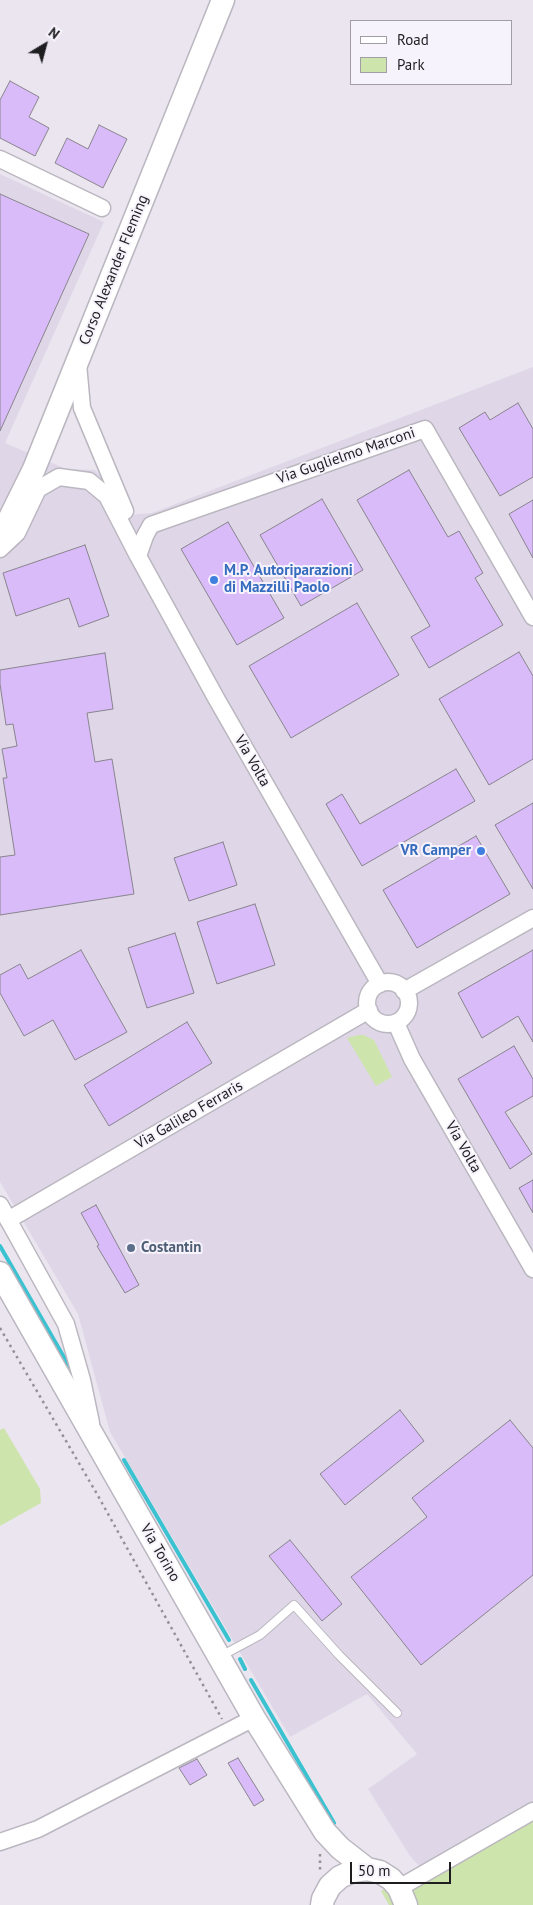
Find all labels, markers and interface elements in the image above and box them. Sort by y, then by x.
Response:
north arrow [20,20,70,70]
legend [350,20,513,85]
text: N [45,23,63,43]
text: Road [397,30,429,49]
text: Park [397,55,425,74]
street label: Corso Alexander Fleming [76,192,152,348]
street label: Via Guglielmo Marconi [275,424,417,488]
place label: M.P. Autoriparazioni di Mazzilli Paolo [224,562,353,597]
marker: M.P. Autoriparazioni di Mazzilli Paolo [208,574,220,586]
street label: Via Volta [230,732,274,790]
place label: VR Camper [400,842,471,860]
marker: VR Camper [475,845,487,857]
street label: Via Galileo Ferraris [132,1077,246,1153]
street label: Via Volta [441,1118,485,1176]
place label: Costantin [141,1239,202,1257]
marker: Costantin [125,1242,137,1254]
street label: Via Torino [136,1521,184,1585]
scale bar [353,1852,454,1884]
text: 50 m [358,1861,391,1880]

